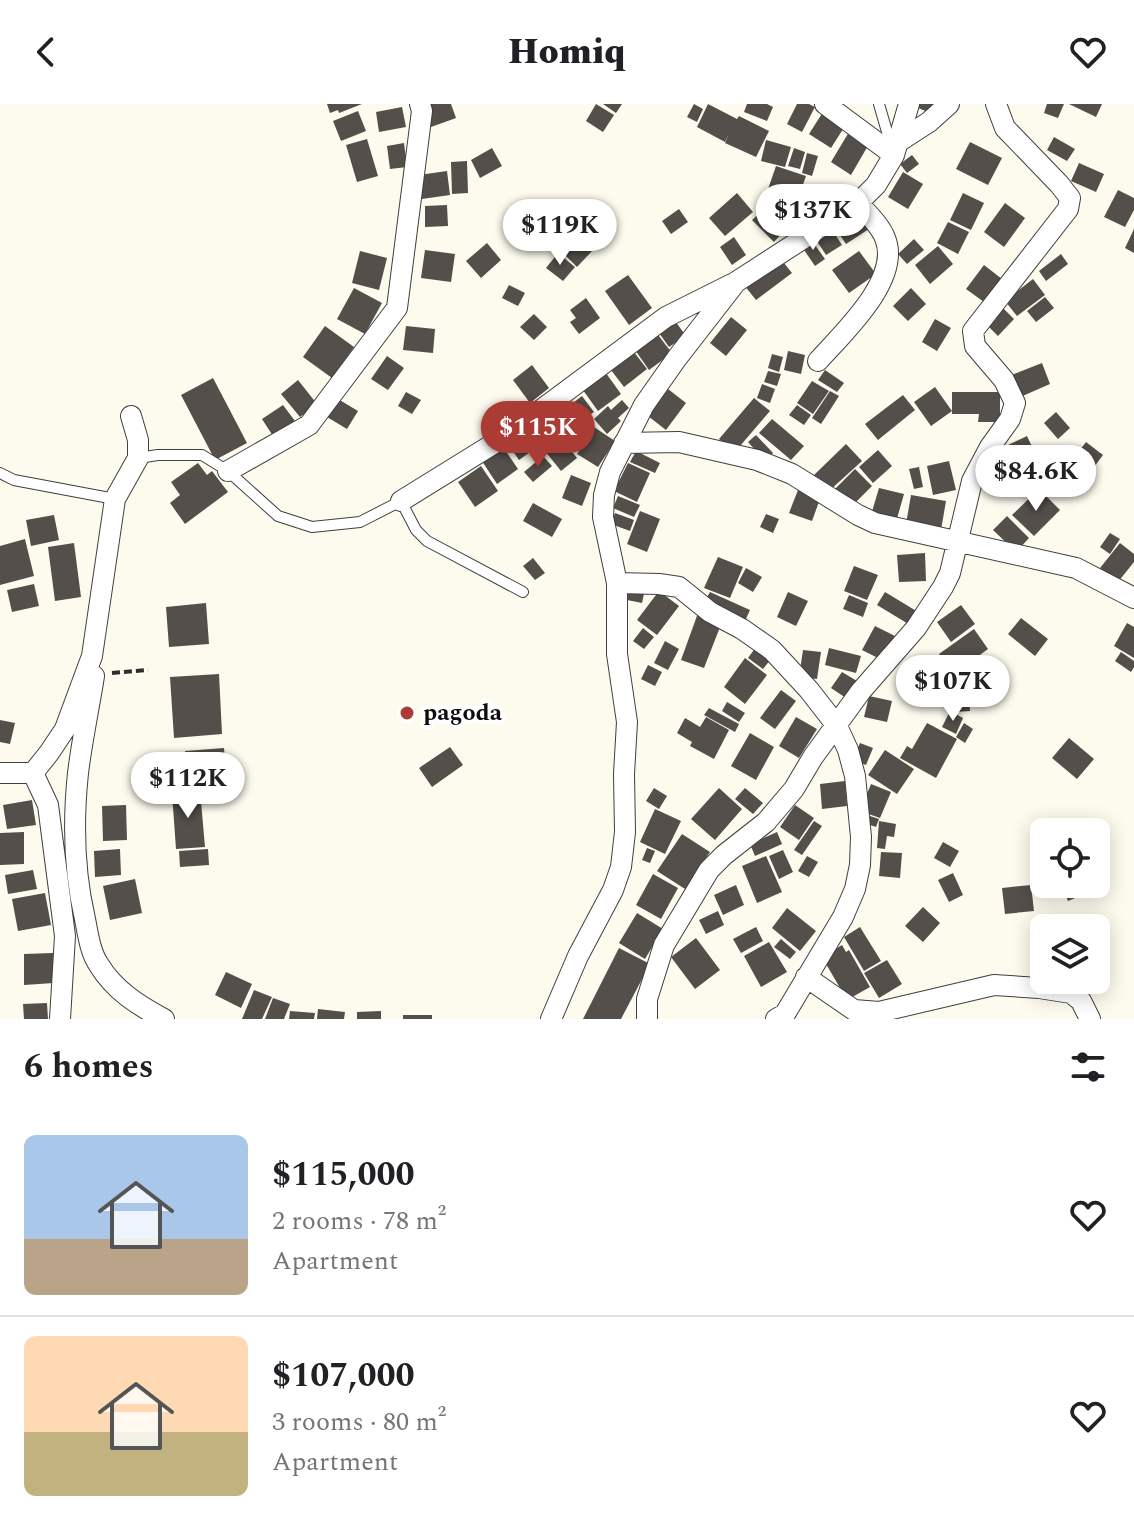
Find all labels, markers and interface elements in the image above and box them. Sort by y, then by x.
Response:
text: Homiq [508,25,626,80]
icon: back [24,30,68,74]
icon: heart [1066,30,1110,74]
pin: $137K [757,184,869,252]
text: $137K [774,190,852,230]
pin: $119K [504,199,616,267]
text: $119K [521,205,599,245]
pin: $115K [482,401,594,469]
text: $115K [499,407,577,447]
pin: $84.6K [971,445,1101,513]
text: $84.6K [993,451,1079,491]
pin: $107K [897,655,1009,723]
text: $107K [914,661,992,701]
place label: pagoda [423,695,503,731]
marker: pagoda [398,704,416,722]
pin: $112K [132,752,244,820]
text: $112K [149,758,227,798]
map controls [1030,818,1110,994]
button: locate [1030,818,1110,898]
button: layers [1030,914,1110,994]
text: 6 homes [24,1041,154,1093]
icon: filters [1066,1045,1110,1089]
text: $115,000 [272,1149,415,1201]
icon: home [88,1167,184,1263]
icon: heart [1066,1193,1110,1237]
text: 2 rooms · 78 m² [272,1201,446,1241]
text: Apartment [272,1241,398,1281]
text: $107,000 [272,1350,415,1402]
icon: home [88,1368,184,1464]
icon: heart [1066,1394,1110,1438]
text: 3 rooms · 80 m² [272,1402,446,1442]
text: Apartment [272,1442,398,1482]

